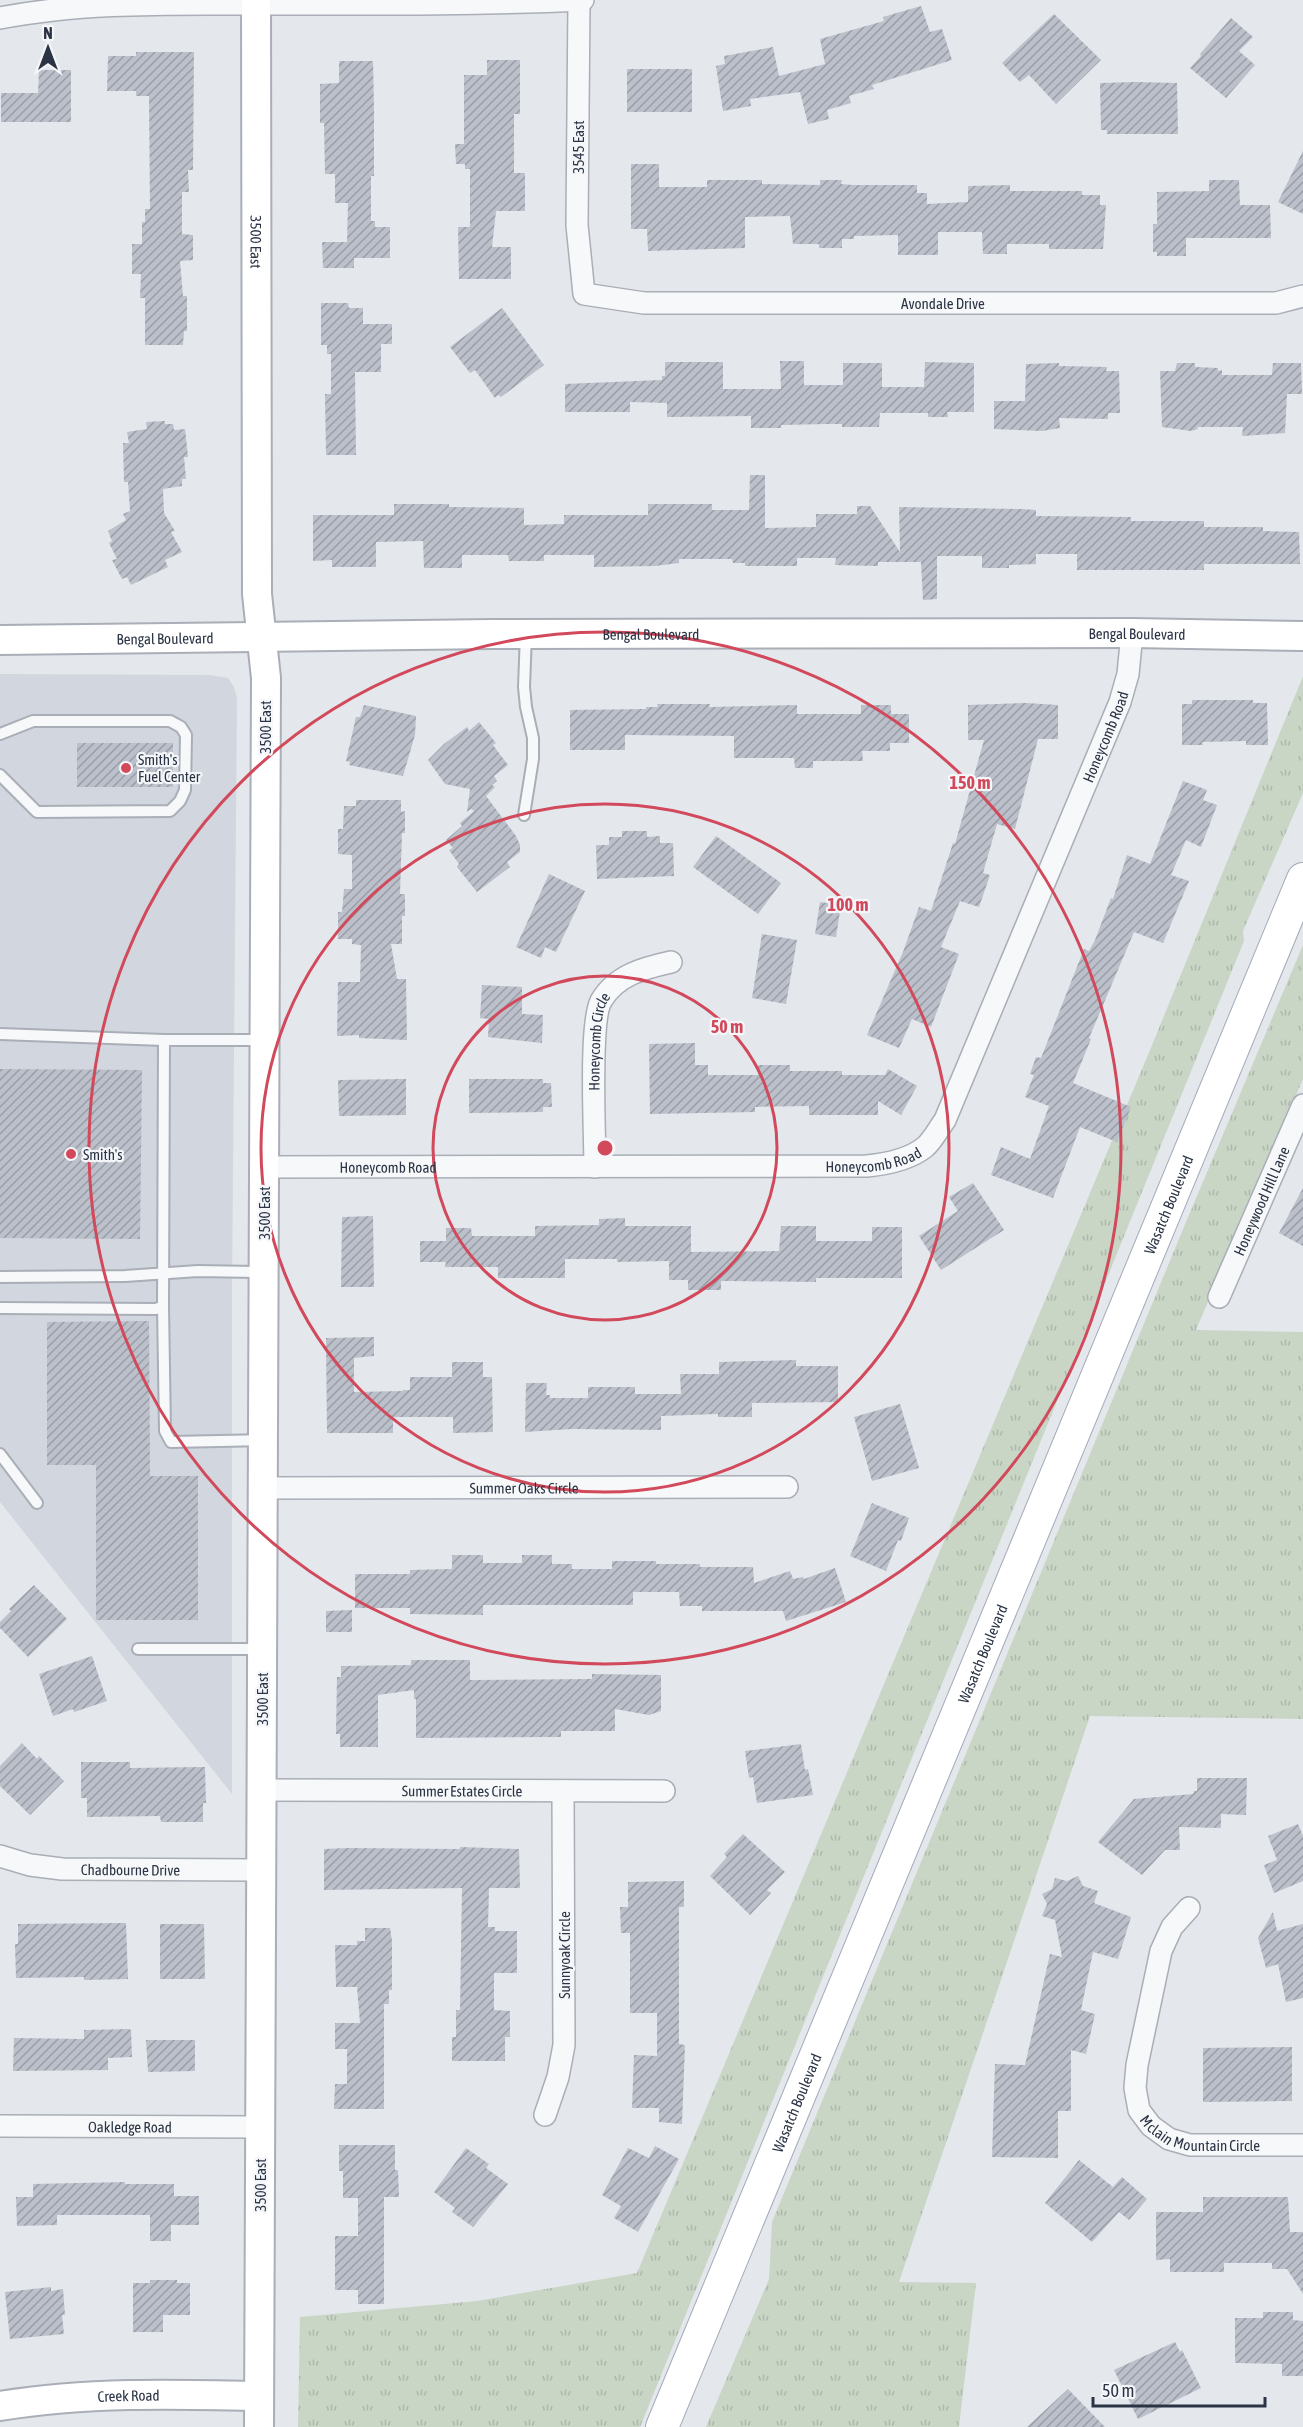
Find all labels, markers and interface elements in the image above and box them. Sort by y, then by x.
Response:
north arrow [18,18,78,78]
text: N [43,24,53,42]
street label: 3545 East [570,120,587,174]
street label: 3500 East [248,215,265,269]
street label: Avondale Drive [901,295,985,312]
street label: Bengal Boulevard [1088,624,1186,642]
street label: Bengal Boulevard [602,625,699,642]
street label: Bengal Boulevard [116,629,214,647]
street label: Honeycomb Road [1079,689,1131,785]
street label: 3500 East [257,700,274,754]
place label: Smith's Fuel Center [138,751,201,785]
marker: Smith's Fuel Center [119,761,133,775]
text: 150 m [950,772,990,793]
text: 100 m [828,894,868,915]
street label: Honeycomb Circle [585,989,613,1091]
text: 50 m [711,1016,743,1037]
centre of rings [595,1138,615,1158]
street label: Honeycomb Road [825,1143,924,1175]
street label: Honeywood Hill Lane [1230,1144,1292,1258]
place label: Smith's [83,1146,123,1163]
marker: Smith's [64,1147,78,1161]
street label: Wasatch Boulevard [1140,1153,1196,1257]
street label: Honeycomb Road [339,1158,437,1175]
street label: 3500 East [256,1186,273,1240]
street label: Summer Oaks Circle [469,1479,579,1496]
street label: Wasatch Boulevard [954,1602,1010,1706]
street label: 3500 East [254,1672,271,1726]
street label: Summer Estates Circle [402,1782,523,1799]
street label: Chadbourne Drive [81,1861,180,1878]
street label: Sunnyoak Circle [556,1911,573,1999]
street label: Wasatch Boulevard [768,2051,824,2155]
street label: Mclain Mountain Circle [1137,2111,1260,2154]
street label: Oakledge Road [88,2118,172,2135]
street label: 3500 East [252,2158,269,2212]
scale bar [1093,2370,1266,2408]
text: 50 m [1102,2380,1134,2401]
street label: Creek Road [97,2386,160,2405]

